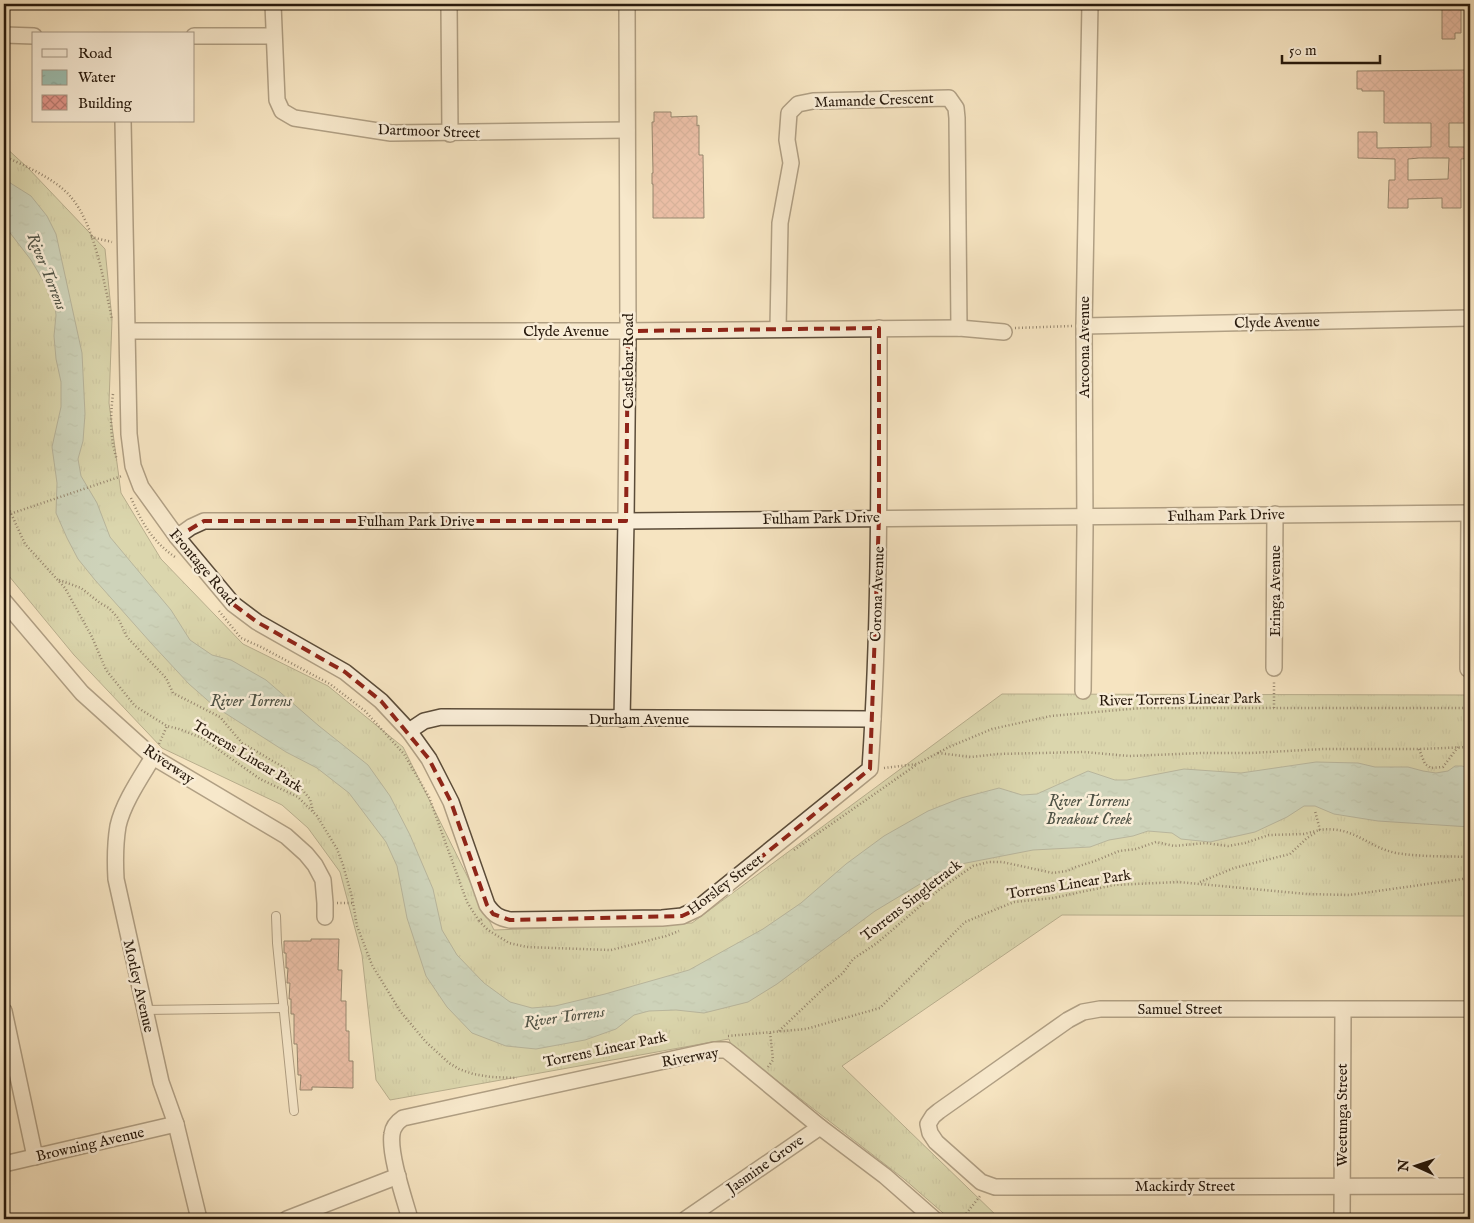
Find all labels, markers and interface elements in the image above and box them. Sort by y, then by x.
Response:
legend [32,32,195,122]
scale bar [1282,32,1379,64]
text: 50 m [1289,41,1317,60]
text: Road [78,44,113,63]
text: Water [78,68,116,87]
street label: Mamande Crescent [814,89,934,112]
text: Building [78,94,133,113]
street label: Dartmoor Street [377,120,481,143]
water label: River Torrens [22,230,71,314]
street label: Arcoona Avenue [1075,296,1094,399]
street label: Castlebar Road [619,312,638,409]
street label: Clyde Avenue [1234,312,1320,333]
street label: Clyde Avenue [523,322,609,341]
street label: Fulham Park Drive [1167,505,1285,526]
street label: Fulham Park Drive [762,508,880,529]
street label: Fulham Park Drive [357,512,475,531]
street label: Frontage Road [165,525,241,610]
street label: Eringa Avenue [1266,545,1285,637]
street label: Corona Avenue [866,546,889,642]
street label: River Torrens Linear Park [1098,689,1263,710]
water label: River Torrens [210,692,292,712]
street label: Durham Avenue [589,710,689,729]
street label: Torrens Linear Park [189,716,307,797]
street label: Riverway [139,740,199,789]
water label: River Torrens Breakout Creek [1046,792,1133,830]
street label: Horsley Street [684,850,767,919]
street label: Torrens Singletrack [857,855,966,946]
street label: Torrens Linear Park [1006,865,1133,904]
street label: Motley Avenue [119,938,158,1034]
street label: Samuel Street [1138,1000,1222,1019]
water label: River Torrens [523,1002,606,1034]
street label: Torrens Linear Park [542,1027,669,1072]
street label: Riverway [660,1043,721,1072]
street label: Weetunga Street [1333,1063,1352,1167]
street label: Browning Avenue [34,1123,146,1166]
street label: Jasmine Grove [721,1131,808,1199]
north arrow [1392,1140,1442,1190]
text: N [1395,1159,1413,1173]
street label: Mackirdy Street [1135,1177,1235,1196]

